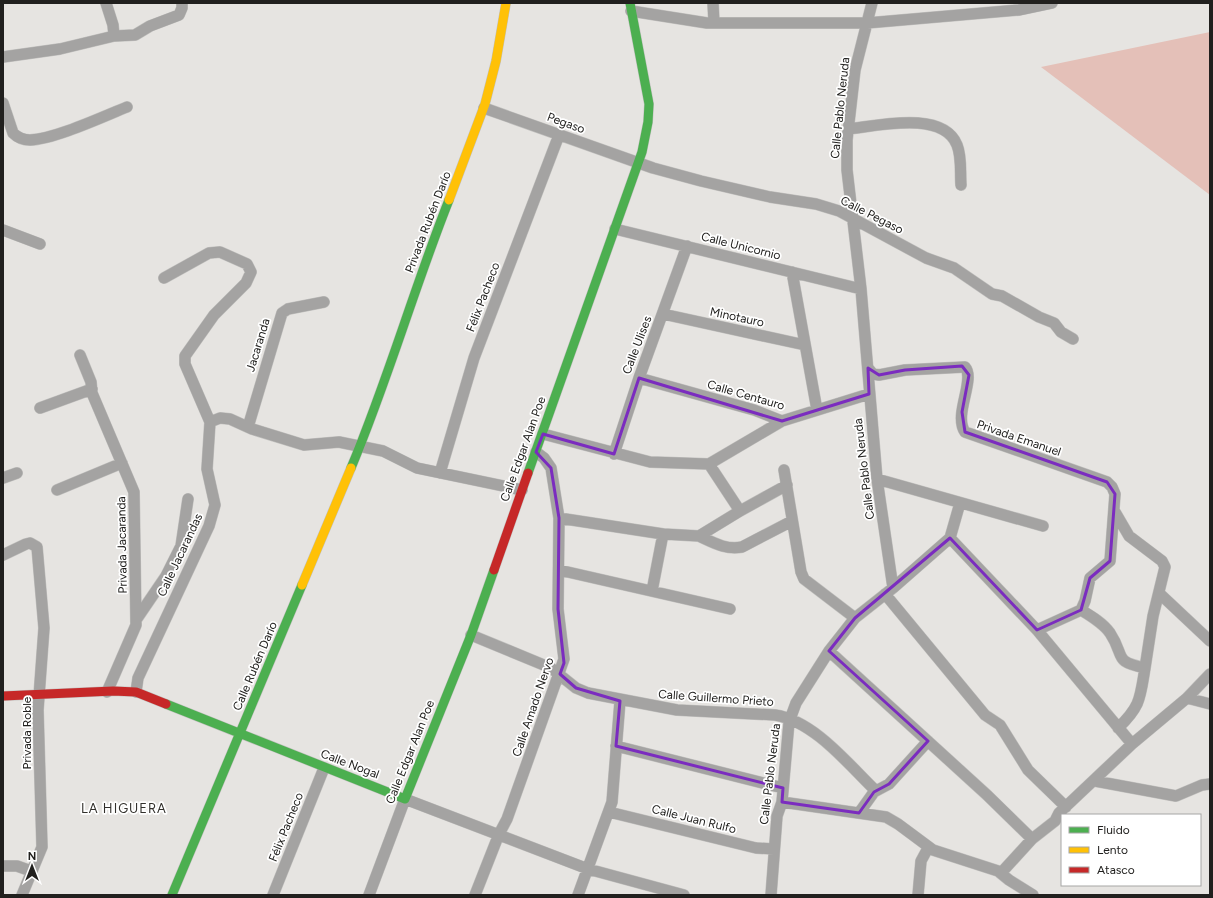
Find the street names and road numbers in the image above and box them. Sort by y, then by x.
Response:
street label: Calle Pablo Neruda [828,57,852,159]
street label: Pegaso [545,110,587,136]
street label: Privada Rubén Darío [402,169,454,275]
street label: Calle Pegaso [838,193,906,237]
street label: Calle Unicornio [700,229,782,263]
street label: Félix Pacheco [463,260,503,334]
street label: Minotauro [709,304,765,330]
street label: Calle Ulises [619,314,655,376]
street label: Jacaranda [243,317,273,373]
street label: Calle Centauro [706,377,786,413]
street label: Calle Edgar Alan Poe [497,394,549,503]
street label: Privada Emanuel [975,417,1063,459]
street label: Calle Pablo Neruda [851,418,877,520]
street label: Privada Jacaranda [114,496,130,594]
street label: Calle Jacarandas [155,511,206,599]
street label: Calle Rubén Darío [230,619,280,713]
street label: Calle Amado Nervo [509,656,557,758]
street label: Calle Guillermo Prieto [658,687,774,709]
street label: Privada Roble [20,696,34,769]
street label: Calle Edgar Alan Poe [383,698,437,806]
street label: Calle Pablo Neruda [757,723,783,825]
street label: Calle Nogal [319,746,381,782]
street label: Félix Pacheco [266,790,306,864]
street label: Calle Juan Rulfo [650,802,738,836]

